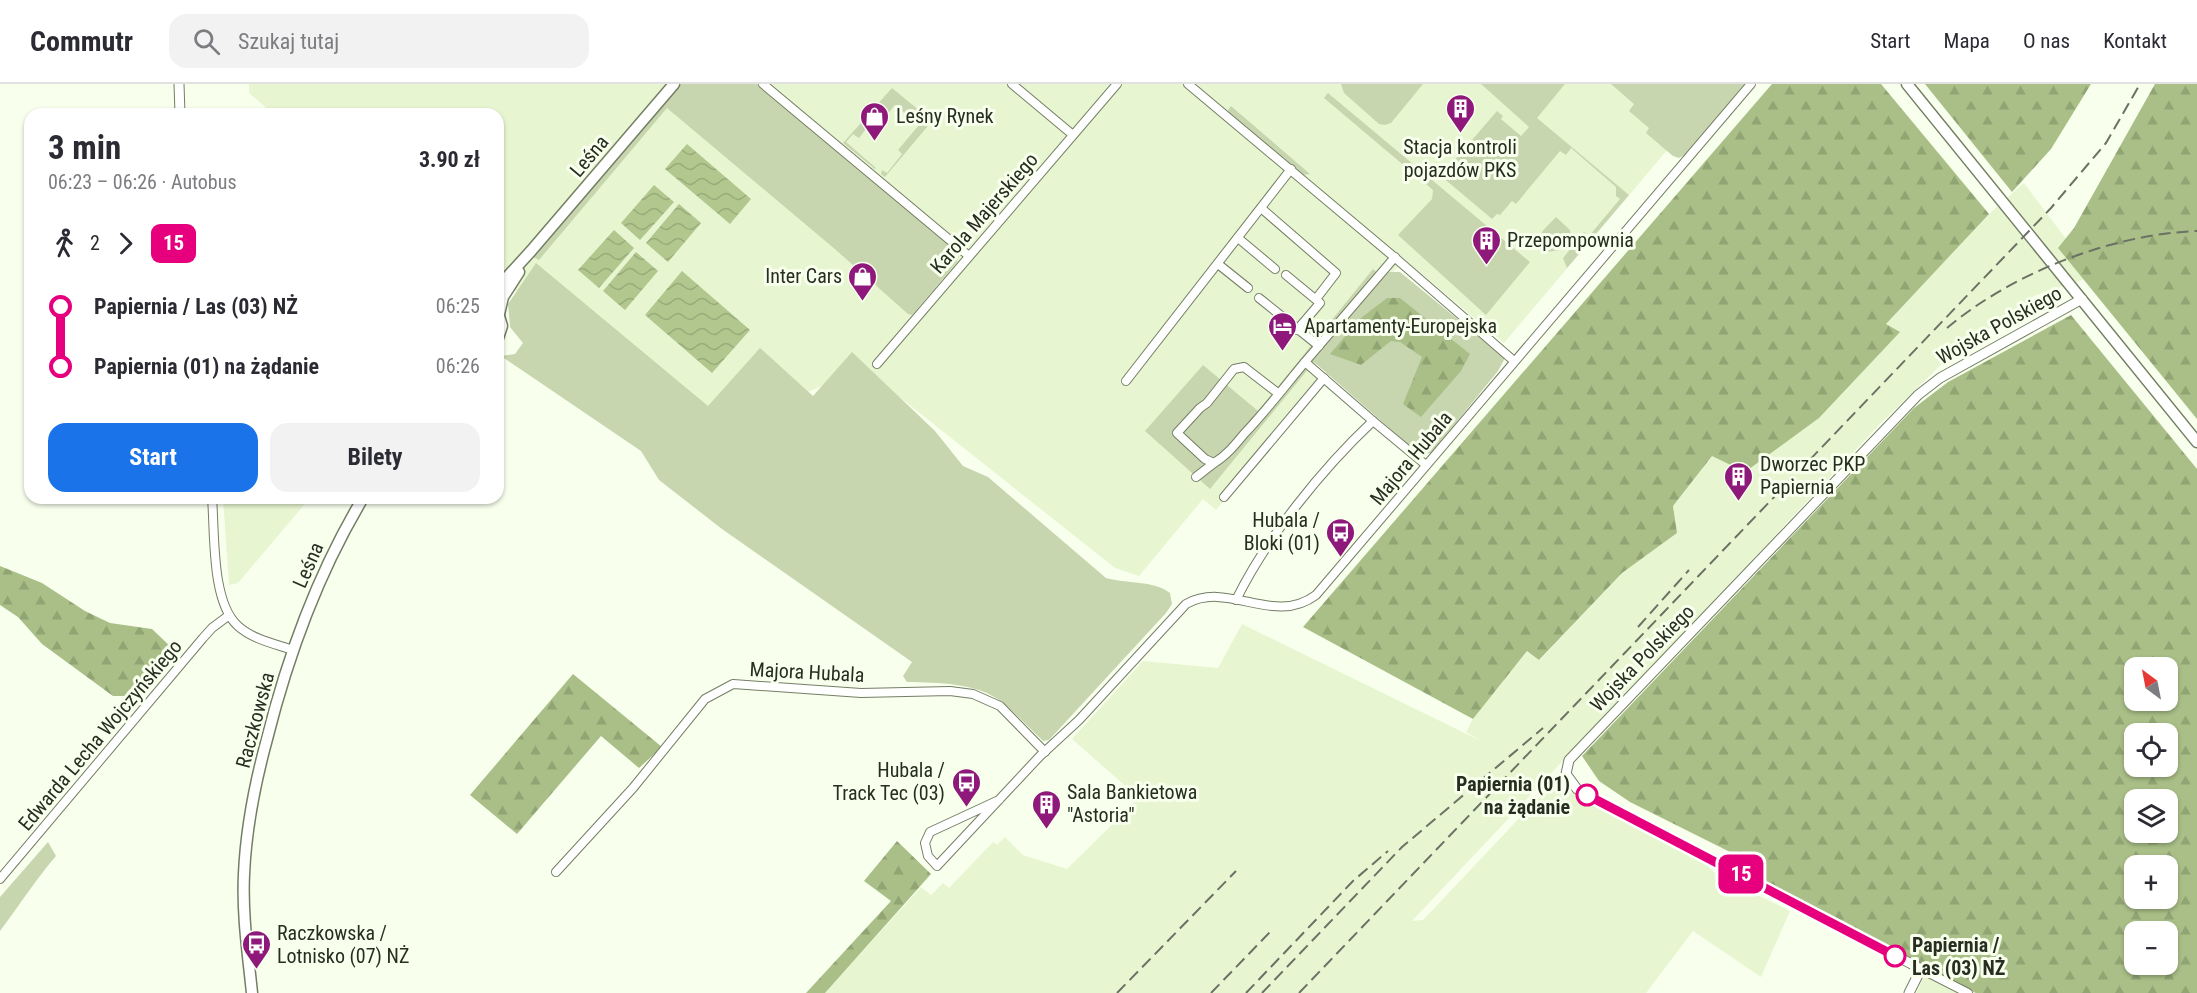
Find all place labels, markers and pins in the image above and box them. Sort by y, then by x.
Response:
building icon: Stacja kontroli pojazdów PKS [1444,93,1476,135]
shop icon: Leśny Rynek [859,100,891,142]
place label: Leśny Rynek [896,104,994,128]
place label: Stacja kontroli pojazdów PKS [1403,135,1517,182]
building icon: Przepompownia [1470,224,1502,266]
place label: Przepompownia [1507,228,1634,252]
shop icon: Inter Cars [847,260,879,302]
place label: Inter Cars [765,264,842,288]
hotel icon: Apartamenty-Europejska [1267,310,1299,352]
place label: Apartamenty-Europejska [1304,314,1497,338]
place label: Dworzec PKP Papiernia [1760,452,1865,499]
building icon: Dworzec PKP Papiernia [1723,460,1755,502]
place label: Hubala / Bloki (01) [1244,508,1320,555]
bus stop icon: Hubala / Bloki (01) [1325,516,1357,558]
place label: Hubala / Track Tec (03) [833,758,945,805]
bus stop icon: Hubala / Track Tec (03) [950,766,982,808]
place label: Papiernia (01) na żądanie [1456,772,1570,819]
place label: Sala Bankietowa "Astoria" [1067,780,1197,827]
marker: Papiernia (01) na żądanie [1576,784,1598,806]
building icon: Sala Bankietowa "Astoria" [1030,788,1062,830]
place label: Raczkowska / Lotnisko (07) NŻ [277,921,409,968]
bus stop icon: Raczkowska / Lotnisko (07) NŻ [240,928,272,970]
place label: Papiernia / Las (03) NŻ [1912,933,2005,980]
marker: Papiernia / Las (03) NŻ [1884,945,1906,967]

